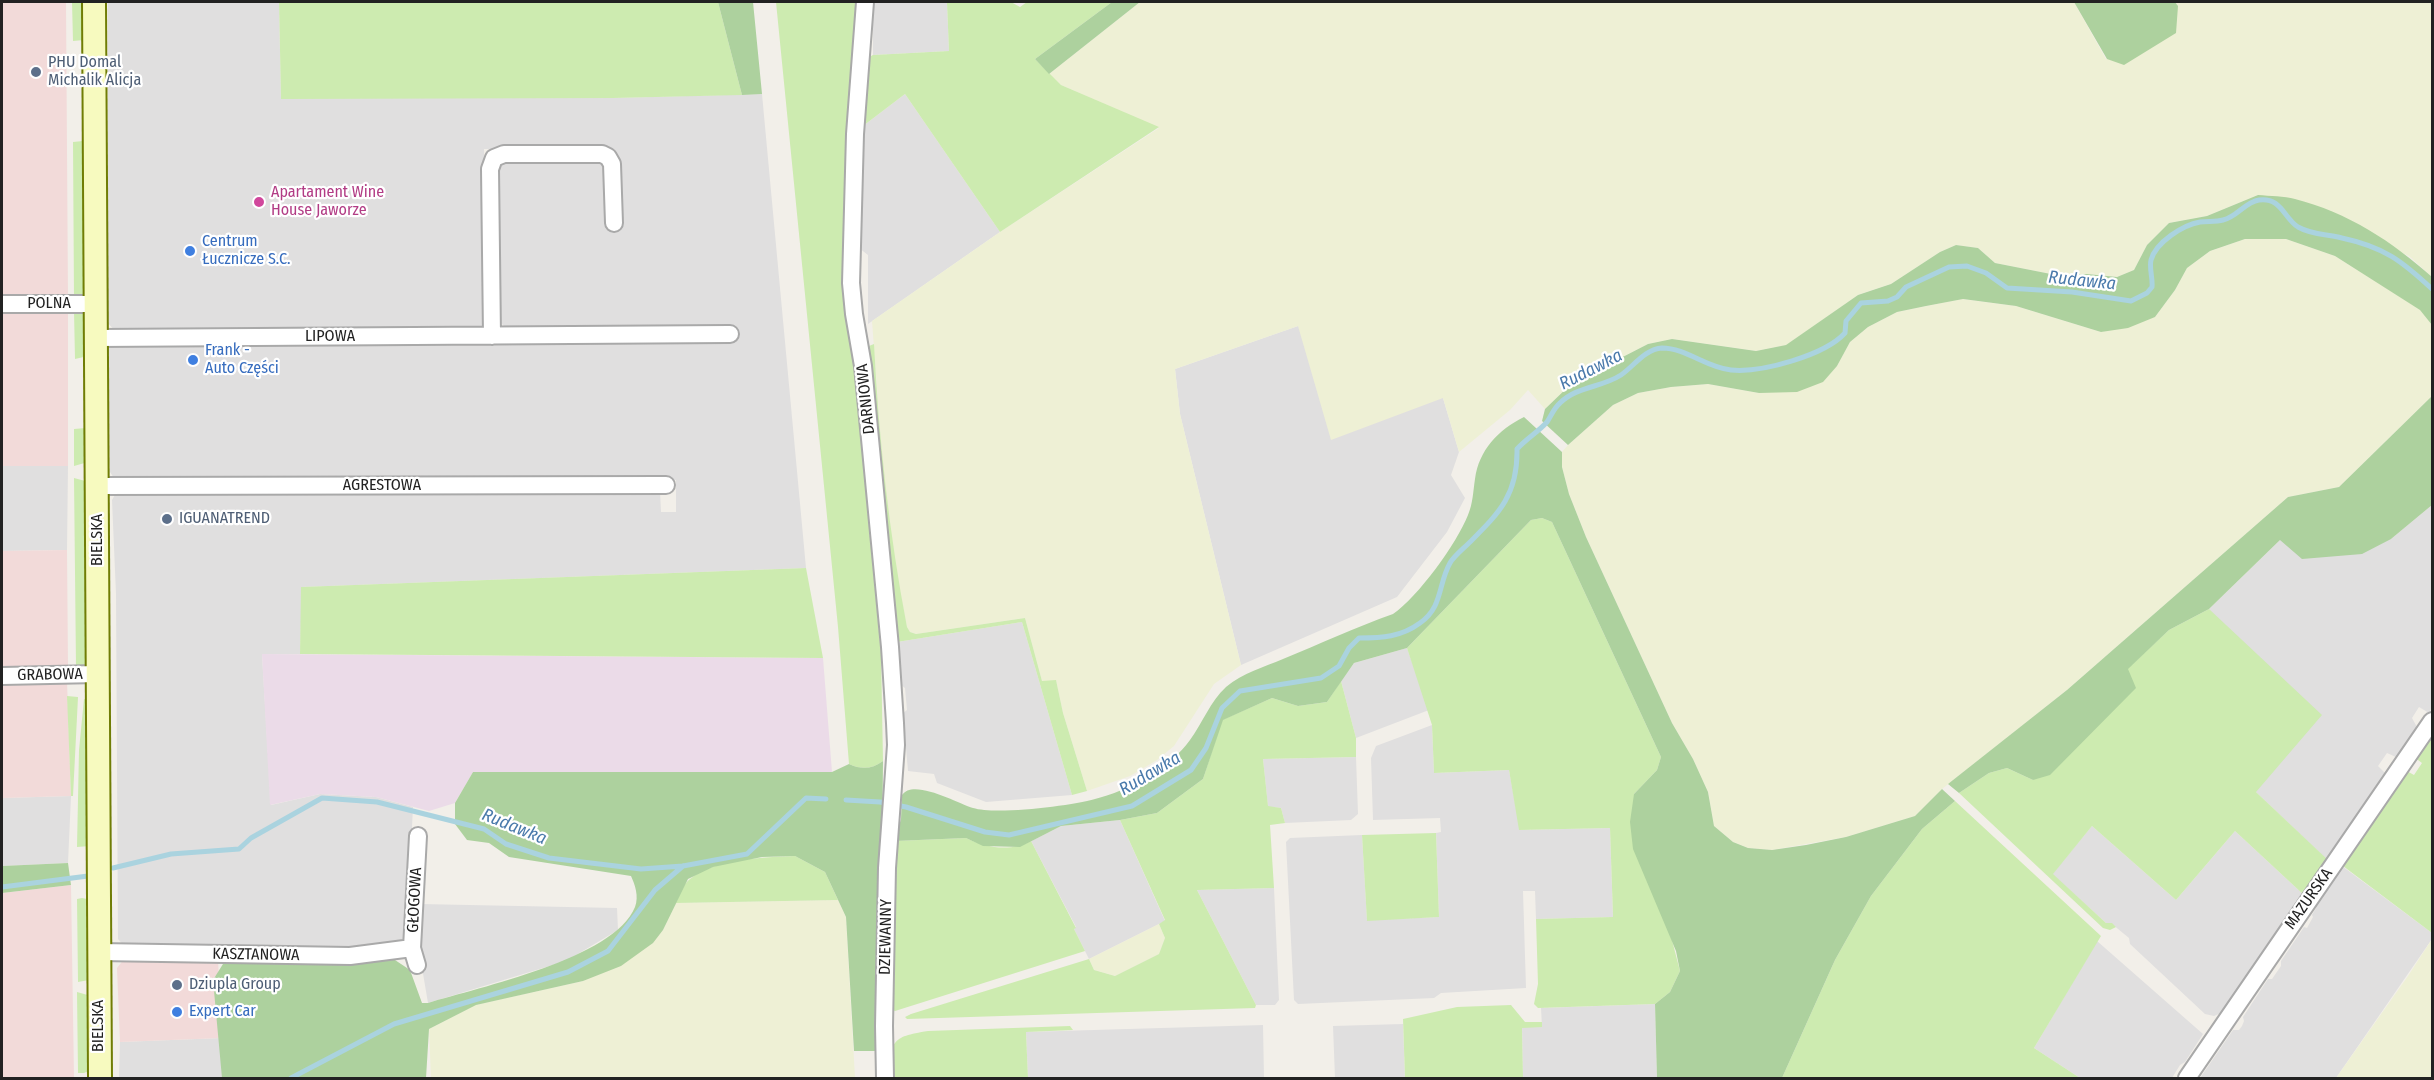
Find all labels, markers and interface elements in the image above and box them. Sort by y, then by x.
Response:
place label: PHU Domal Michalik Alicja [48,53,141,91]
marker: PHU Domal Michalik Alicja [29,65,43,79]
place label: Apartament Wine House Jaworze [271,183,384,221]
marker: Apartament Wine House Jaworze [252,195,266,209]
place label: Centrum Łucznicze S.C. [202,232,290,270]
marker: Centrum Łucznicze S.C. [183,244,197,258]
water label: Rudawka [2047,267,2117,295]
street label: POLNA [27,294,71,314]
street label: LIPOWA [305,327,355,347]
place label: Frank - Auto Części [205,341,279,379]
water label: Rudawka [1556,345,1626,395]
marker: Frank - Auto Części [186,353,200,367]
street label: DARNIOWA [853,363,879,435]
street label: AGRESTOWA [343,476,421,496]
place label: IGUANATREND [179,509,270,529]
marker: IGUANATREND [160,512,174,526]
street label: BIELSKA [88,514,108,566]
street label: GRABOWA [17,665,83,685]
water label: Rudawka [1115,747,1185,801]
water label: Rudawka [478,804,550,850]
street label: MAZURSKA [2281,865,2337,933]
street label: GŁOGOWA [404,867,426,933]
street label: DZIEWANNY [876,899,896,975]
street label: KASZTANOWA [212,945,300,965]
place label: Dziupla Group [189,975,281,995]
marker: Dziupla Group [170,978,184,992]
street label: BIELSKA [89,1000,109,1052]
place label: Expert Car [189,1002,256,1022]
marker: Expert Car [170,1005,184,1019]

